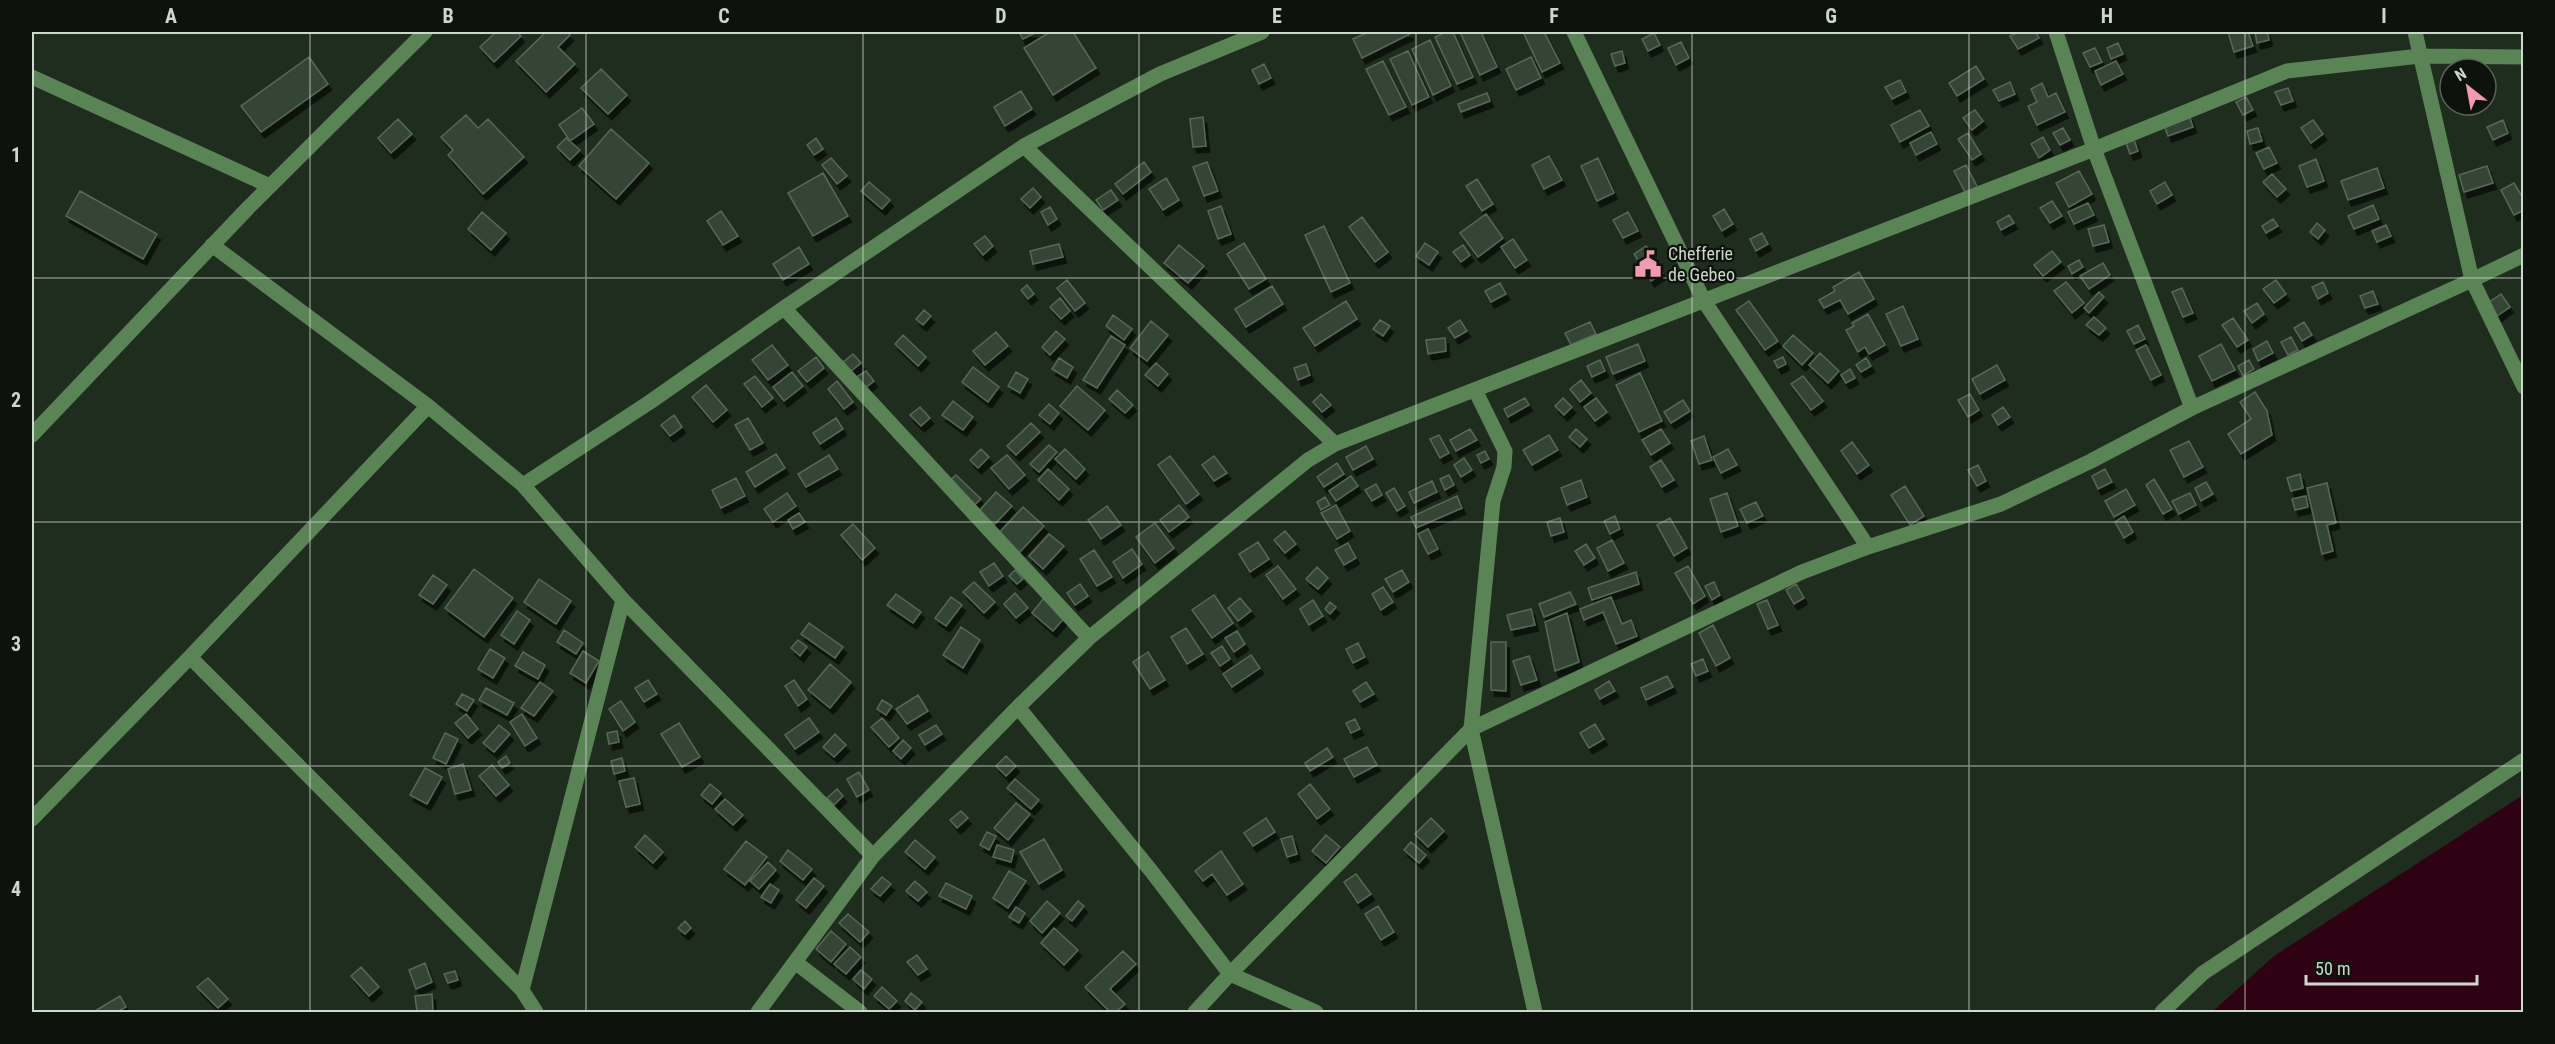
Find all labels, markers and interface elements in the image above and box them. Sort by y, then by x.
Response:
text: A [165,4,177,28]
text: B [442,4,454,28]
text: C [718,4,730,28]
text: D [995,4,1007,28]
text: E [1272,4,1282,28]
text: F [1549,4,1559,28]
text: G [1825,4,1837,28]
text: H [2101,4,2113,28]
text: I [2381,4,2387,28]
north arrow [2438,57,2498,117]
text: N [2451,64,2470,85]
text: 1 [11,143,21,167]
place label: Chefferie de Gebeo [1668,243,1735,285]
public building icon: Chefferie de Gebeo [1633,249,1663,279]
text: 2 [11,388,21,412]
text: 3 [11,632,21,656]
text: 4 [11,877,21,901]
scale bar [2306,948,2477,986]
text: 50 m [2315,958,2350,979]

